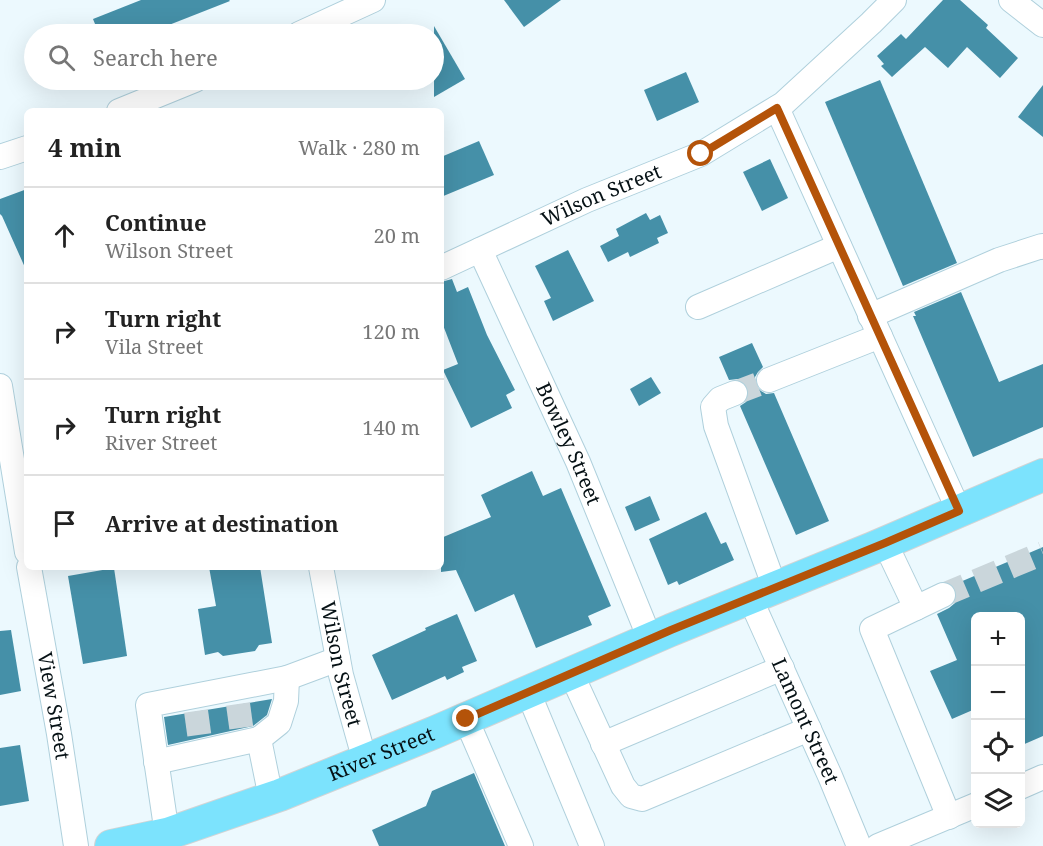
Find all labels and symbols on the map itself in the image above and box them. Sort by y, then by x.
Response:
route start [687,140,713,166]
street label: Wilson Street [537,157,665,233]
street label: Bowley Street [530,378,608,509]
street label: Wilson Street [315,599,369,730]
street label: View Street [32,650,77,761]
street label: Lamont Street [766,654,846,788]
route end [452,705,478,731]
street label: River Street [324,720,438,787]

